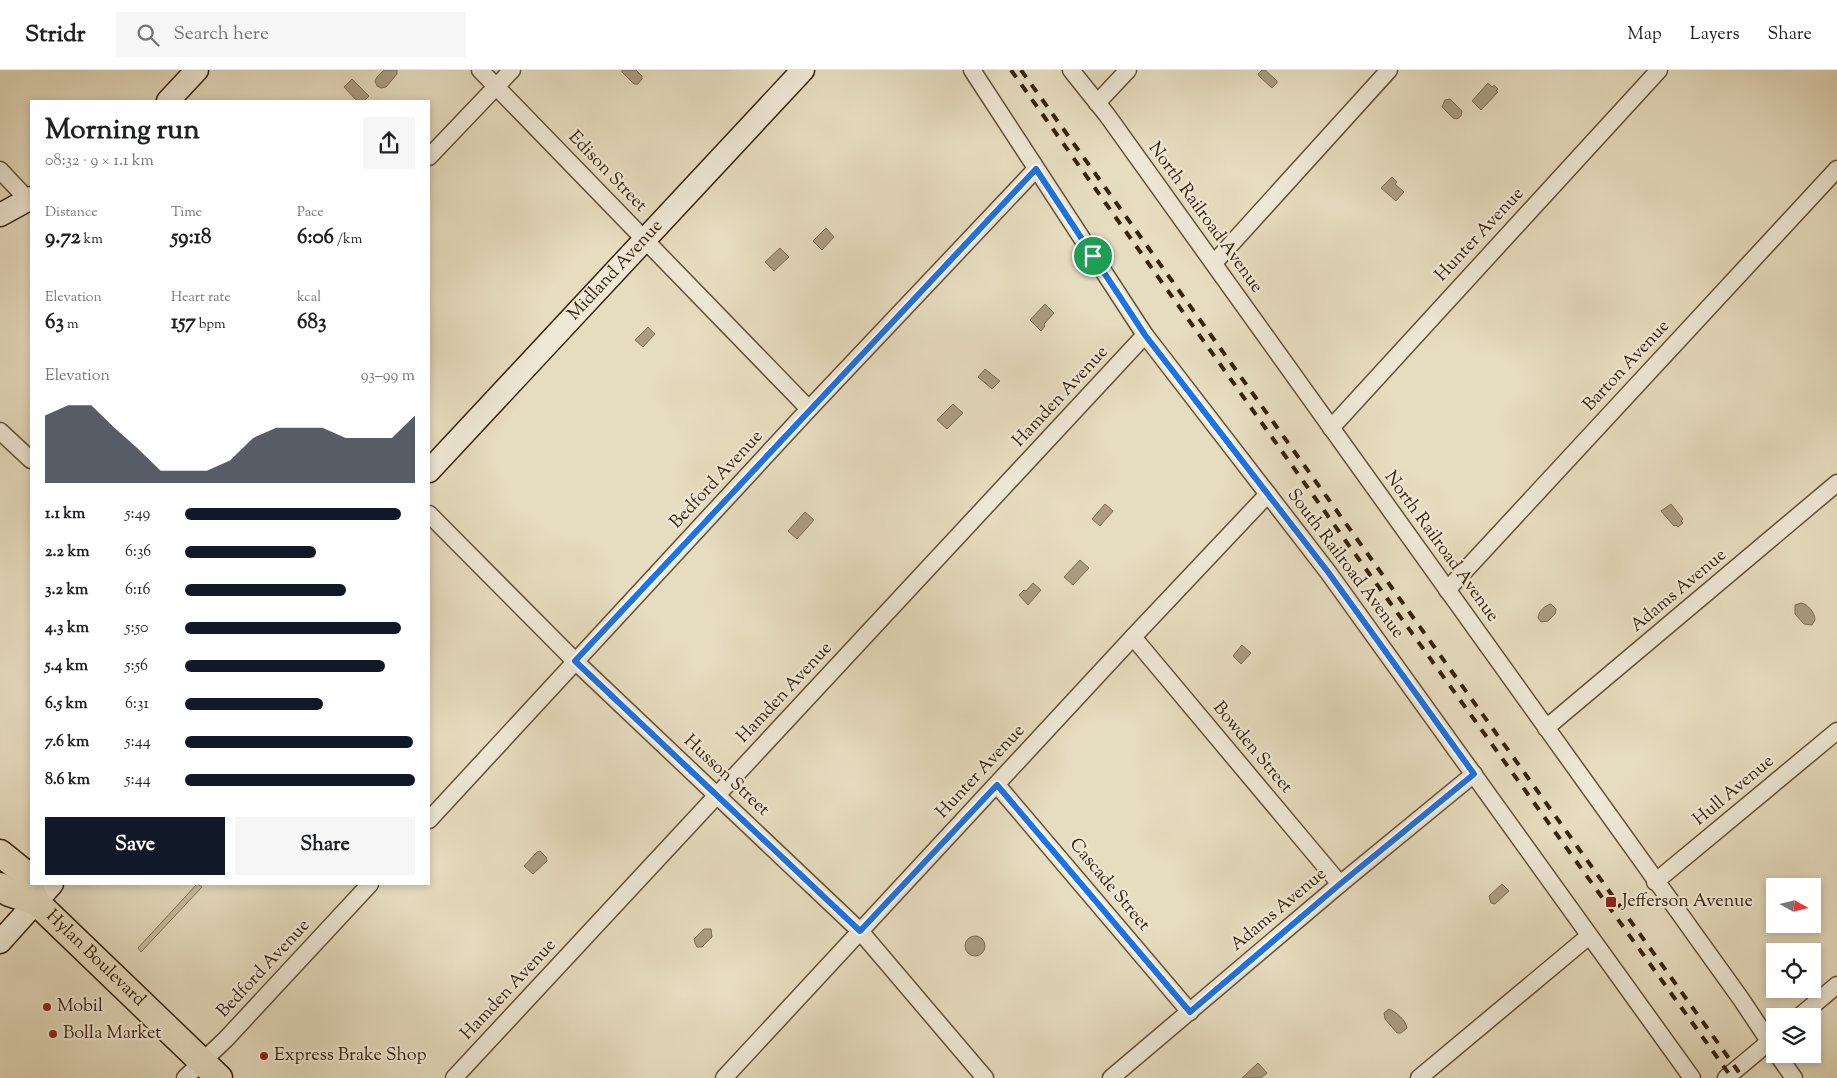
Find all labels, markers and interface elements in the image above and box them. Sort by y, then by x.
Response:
search box [116,12,466,57]
text: Stridr [25,18,86,52]
icon: search [134,21,162,49]
text: Search here [174,21,269,48]
text: Map [1627,22,1662,48]
text: Layers [1690,22,1740,48]
text: Share [1768,22,1812,48]
text: Morning run [45,111,200,151]
button: share [363,117,415,169]
street label: Edison Street [562,126,652,218]
street label: North Railroad Avenue [1141,137,1269,299]
text: 08:32 · 9 × 1.1 km [45,150,154,173]
street label: Hunter Avenue [1429,182,1531,288]
text: Distance [45,203,98,223]
text: Time [171,203,202,223]
text: Pace [297,203,324,223]
street label: Midland Avenue [562,214,670,327]
text: 9.72 [45,223,81,253]
text: 59:18 [171,223,212,253]
text: 6:06 [297,223,334,253]
text: km [81,230,103,250]
text: /km [334,230,362,250]
pin [1072,235,1114,277]
icon: arrive [1079,242,1107,270]
text: Elevation [45,288,102,308]
text: Heart rate [171,288,231,308]
text: kcal [297,288,321,308]
text: 63 [45,308,64,338]
text: 157 [171,308,196,338]
text: 683 [297,308,326,338]
street label: Barton Avenue [1578,314,1676,418]
text: m [64,315,78,335]
text: bpm [196,315,226,335]
street label: Hamden Avenue [1007,341,1115,453]
text: Elevation [45,365,110,388]
text: 93–99 m [361,365,415,388]
street label: Bedford Avenue [664,425,770,535]
street label: North Railroad Avenue [1377,466,1505,628]
street label: South Railroad Avenue [1280,484,1410,644]
text: 1.1 km [45,503,85,526]
text: 5:49 [125,503,150,526]
text: 2.2 km [45,541,89,564]
text: 6:36 [125,541,151,564]
street label: Adams Avenue [1625,543,1733,639]
text: 3.2 km [45,579,88,602]
text: 6:16 [125,579,150,602]
text: 4.3 km [45,617,89,640]
text: 5:50 [125,617,149,640]
street label: Hamden Avenue [731,637,839,749]
text: 5.4 km [45,655,88,678]
text: 5:56 [125,655,148,678]
text: 6.5 km [45,693,88,716]
text: 6:31 [125,693,149,716]
street label: Bowden Street [1206,696,1298,800]
street label: Hunter Avenue [930,719,1032,825]
street label: Husson Street [677,729,775,823]
text: 7.6 km [45,731,89,754]
text: 5:44 [125,731,151,754]
street label: Hull Avenue [1688,749,1780,833]
text: 8.6 km [45,769,90,792]
text: 5:44 [125,769,151,792]
button: Save [45,817,225,875]
button: Share [235,817,415,875]
street label: Cascade Street [1062,833,1156,937]
street label: Adams Avenue [1225,862,1333,958]
north arrow [1766,878,1821,932]
map controls [1766,878,1821,1063]
place label: Jefferson Avenue [1621,889,1753,915]
marker: Jefferson Avenue [1604,895,1618,909]
street label: Hylan Boulevard [39,904,151,1013]
street label: Bedford Avenue [211,914,317,1024]
street label: Hamden Avenue [455,934,563,1046]
button: locate [1766,943,1821,998]
place label: Mobil [57,994,103,1020]
marker: Mobil [41,1001,53,1013]
button: layers [1766,1008,1821,1063]
place label: Bolla Market [63,1021,161,1047]
marker: Bolla Market [47,1028,59,1040]
place label: Express Brake Shop [274,1043,427,1069]
marker: Express Brake Shop [258,1050,270,1062]

